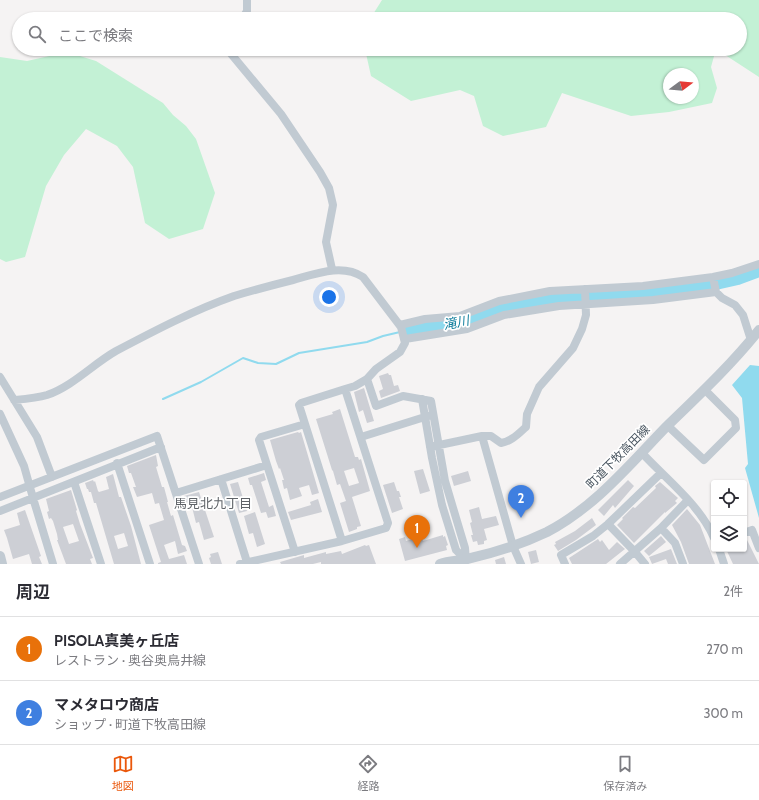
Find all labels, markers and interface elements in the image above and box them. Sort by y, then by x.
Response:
search box [12,12,747,56]
icon: search [26,23,48,45]
text: ここで検索 [58,27,133,45]
north arrow [663,68,699,104]
your location [319,287,339,307]
water label: 滝川 [442,311,472,332]
street label: 町道下牧高田線 [583,422,653,492]
map controls [711,480,747,552]
button: locate [711,480,747,516]
pin: 2 [508,485,534,518]
district label: 馬見北九丁目 [174,495,252,511]
pin: 1 [404,515,430,548]
button: layers [711,516,747,552]
text: 周辺 [16,582,50,602]
text: 2件 [723,583,743,599]
text: PISOLA真美ヶ丘店 [54,632,179,650]
text: 1 [27,641,31,657]
text: 270 m [706,641,743,657]
text: レストラン · 奥谷奥鳥井線 [54,652,206,668]
text: マメタロウ商店 [54,696,159,714]
text: 2 [26,705,32,721]
text: 300 m [703,705,743,721]
text: ショップ · 町道下牧高田線 [54,716,206,732]
tab: 地図 [112,753,134,793]
tab: 経路 [357,753,379,793]
tab: 保存済み [603,753,647,793]

